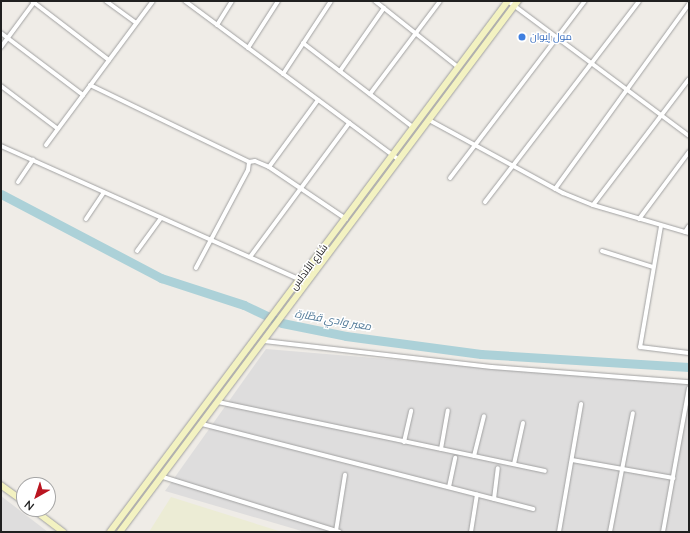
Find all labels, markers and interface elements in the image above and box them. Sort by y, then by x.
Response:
place label: مول إيوان [530,31,572,43]
marker: مول إيوان [517,32,527,42]
street label: شارع الأندلس [288,242,330,292]
water label: معبر وادي قطّارة [294,307,372,333]
north arrow [16,477,56,517]
text: N [21,498,36,514]

